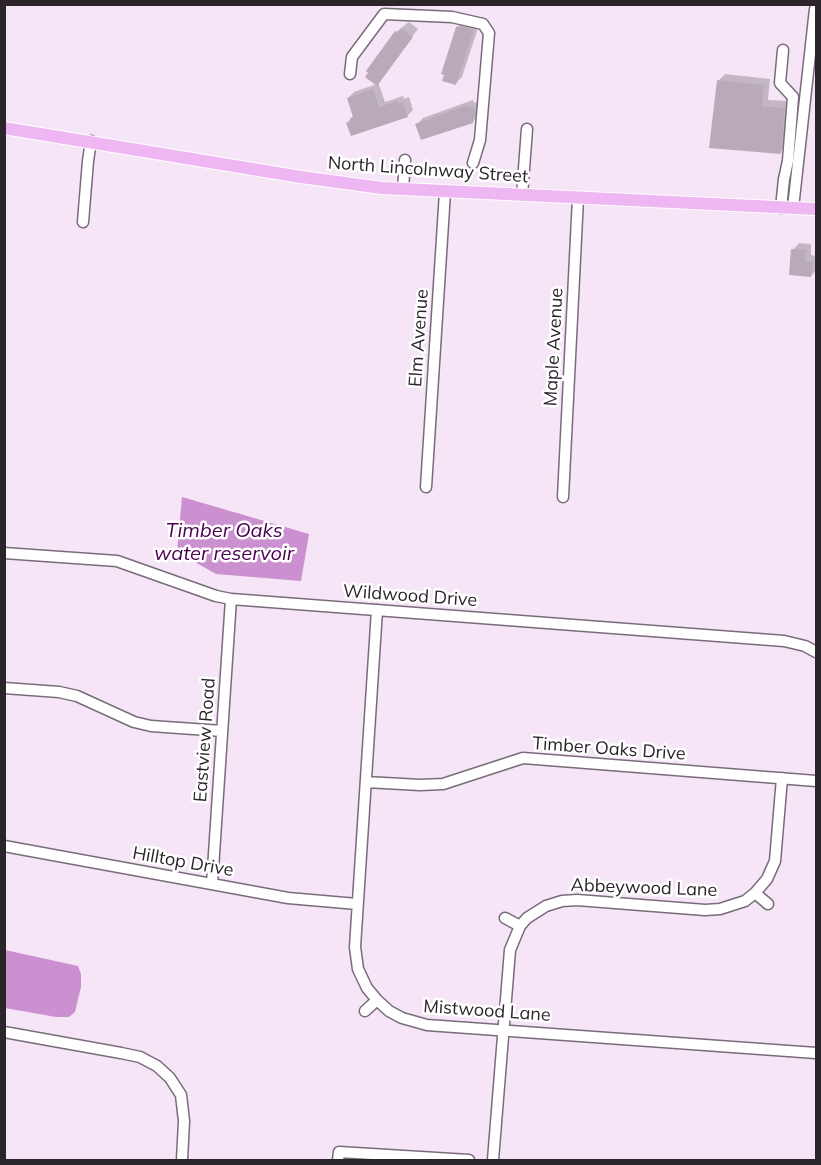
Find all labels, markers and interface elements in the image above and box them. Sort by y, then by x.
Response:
street label: North Lincolnway Street [327,152,529,188]
street label: Maple Avenue [540,287,568,407]
street label: Elm Avenue [405,288,433,388]
water label: Timber Oaks water reservoir [154,519,294,566]
street label: Wildwood Drive [342,581,478,611]
street label: Eastview Road [190,677,220,803]
street label: Timber Oaks Drive [532,733,686,765]
street label: Hilltop Drive [131,842,235,882]
street label: Abbeywood Lane [570,875,718,901]
street label: Mistwood Lane [423,996,551,1026]

